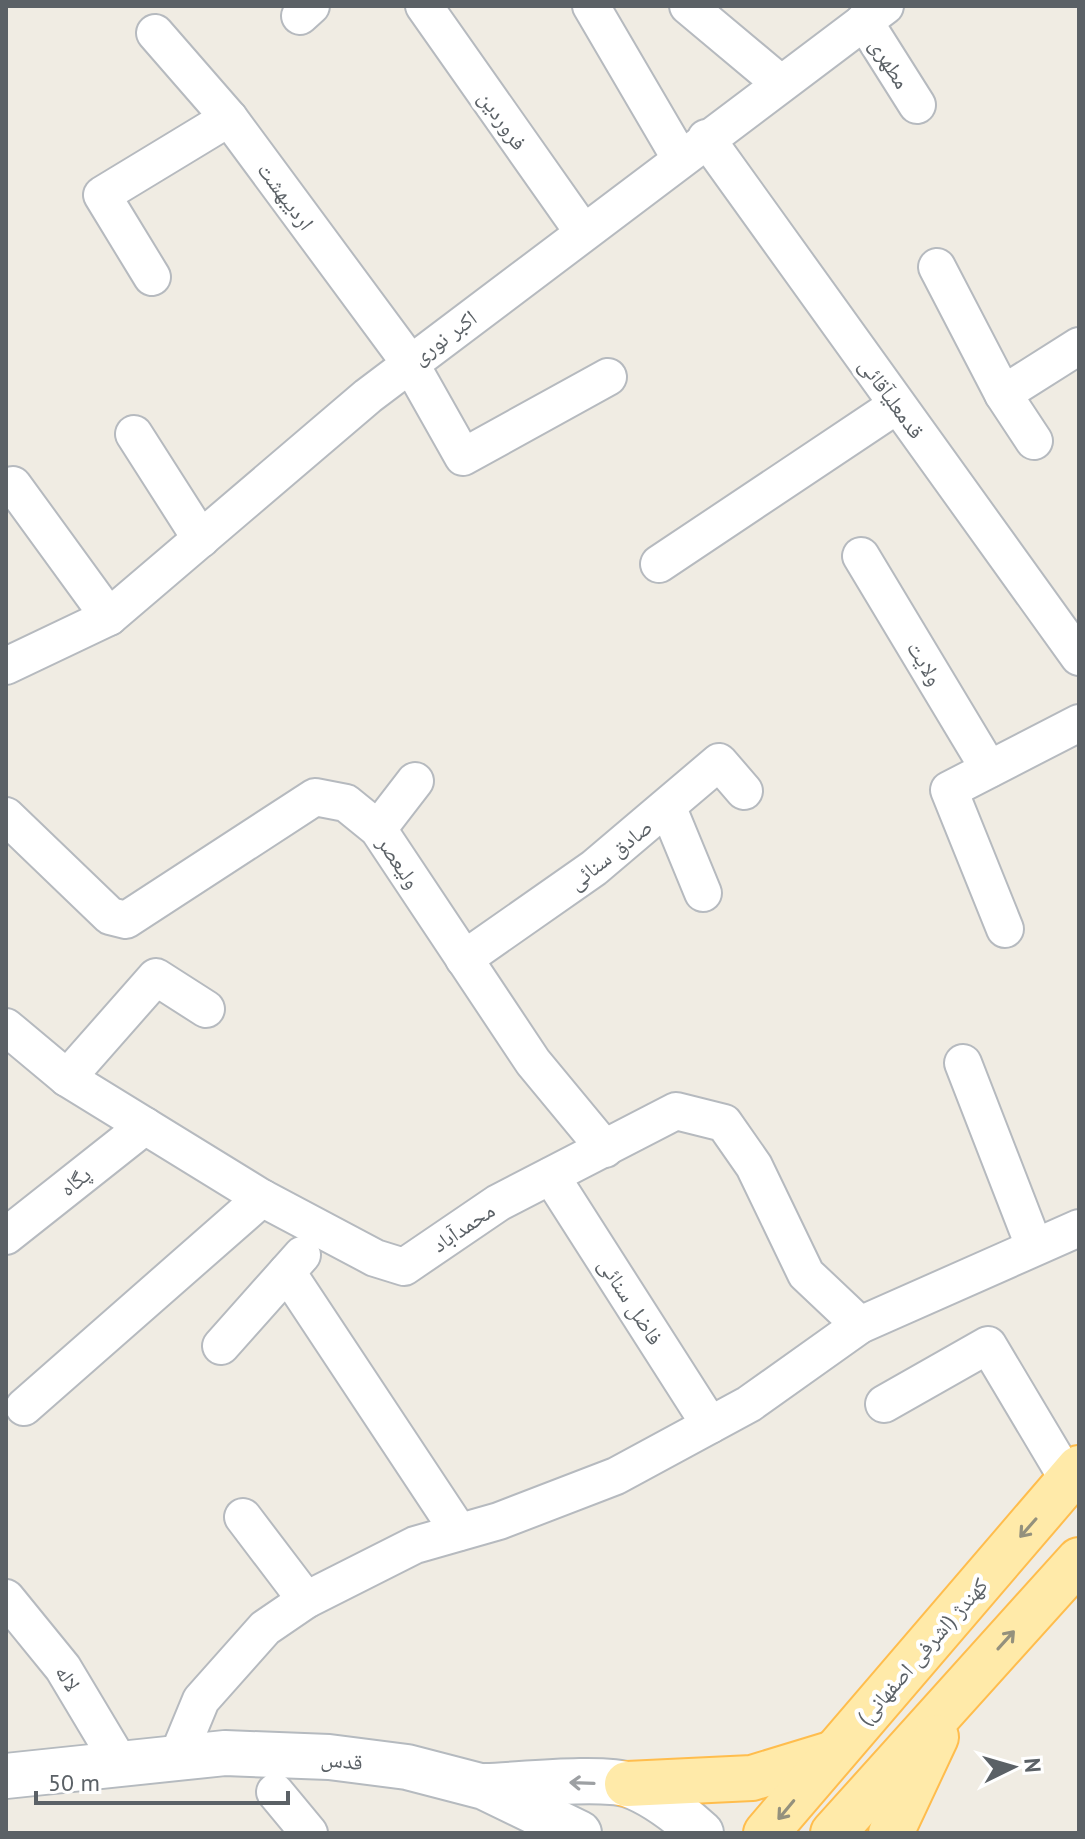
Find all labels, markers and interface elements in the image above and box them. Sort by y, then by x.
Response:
street label: مطهری [864,32,916,94]
street label: فروردین [472,85,534,155]
street label: اردیبهشت [251,157,321,235]
street label: اکبر نوری [406,304,482,370]
street label: قدمعلیآقائی [853,352,931,444]
street label: ولایت [901,636,949,690]
street label: صادق سنائی [562,812,658,896]
street label: ولیعصر [371,829,427,894]
street label: پگاه [54,1160,96,1202]
street label: محمدآباد [426,1196,500,1258]
street label: فاضل سنائی [592,1252,670,1350]
one-way arrow [1019,1517,1037,1537]
street label: کهندژ (اشرفی اصفهانی) [850,1572,994,1730]
one-way arrow [997,1630,1016,1650]
street label: لاله [49,1659,87,1697]
north arrow [973,1727,1053,1807]
street label: قدس [320,1744,364,1776]
scale bar [36,1755,288,1805]
text: N [1018,1757,1048,1774]
text: 50 m [48,1767,100,1798]
one-way arrow [569,1775,596,1791]
one-way arrow [777,1799,795,1819]

